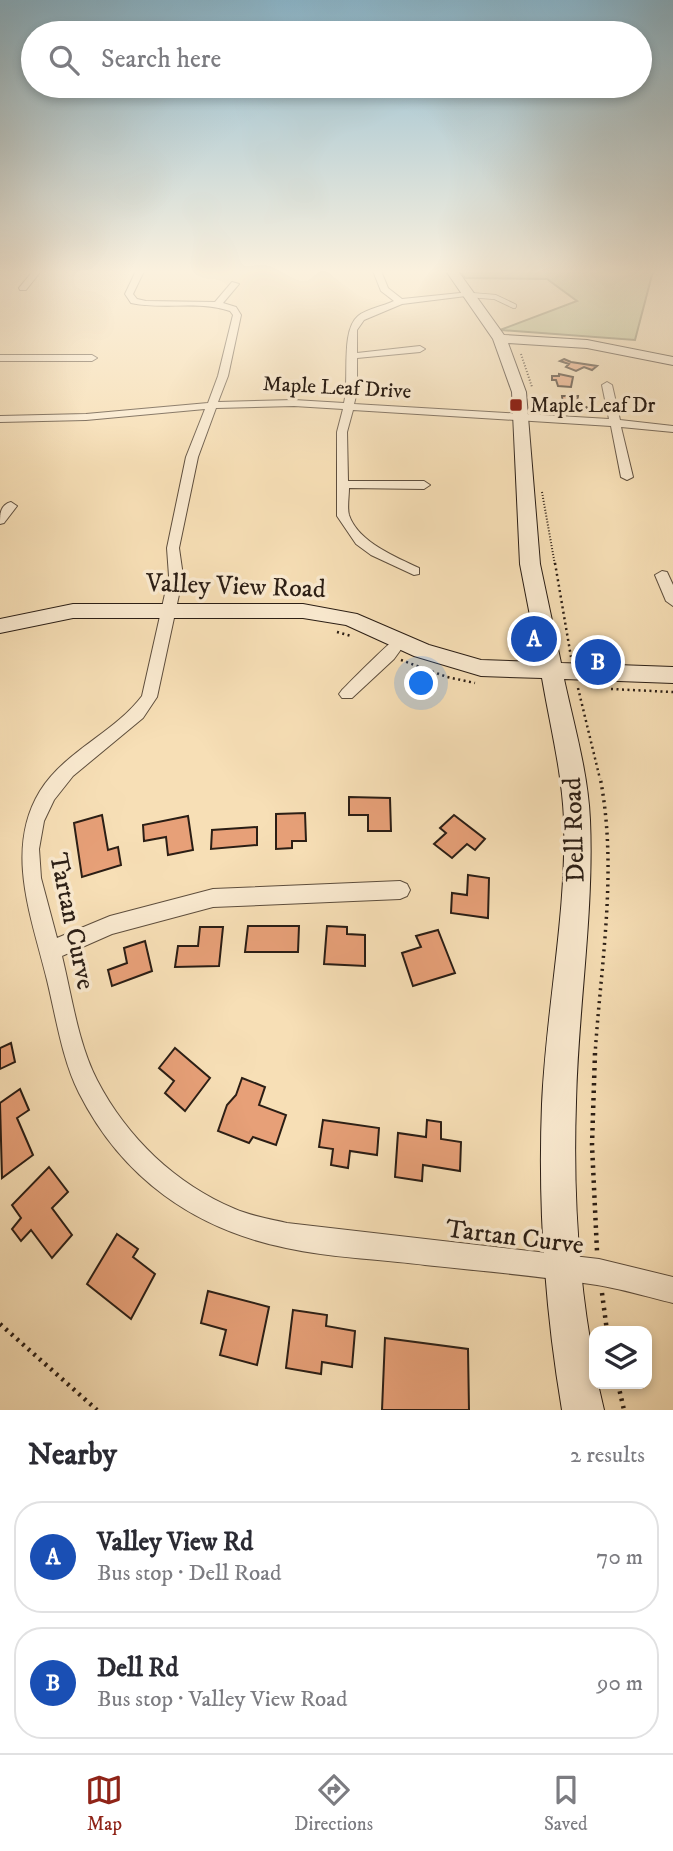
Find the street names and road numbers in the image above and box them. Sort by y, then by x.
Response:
street label: Maple Leaf Drive [262,371,412,405]
street label: Valley View Road [145,567,326,606]
street label: Dell Road [556,777,593,883]
street label: Tartan Curve [41,850,102,993]
street label: Tartan Curve [444,1213,586,1262]

